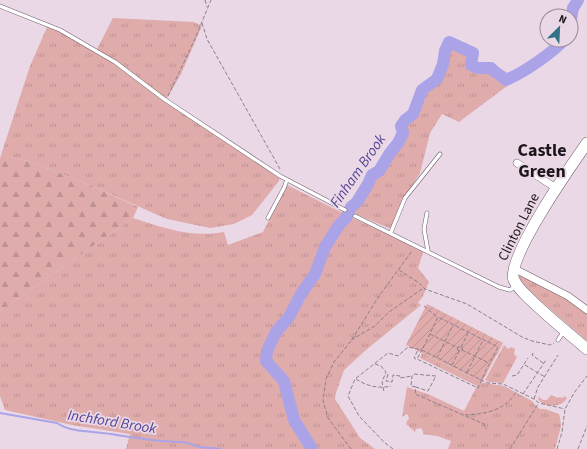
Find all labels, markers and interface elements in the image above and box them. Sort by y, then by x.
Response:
north arrow [539,8,579,48]
text: N [556,11,569,28]
water label: Finham Brook [325,129,392,212]
district label: Castle Green [518,138,566,184]
street label: Clinton Lane [493,190,545,264]
water label: Inchford Brook [66,405,159,440]

